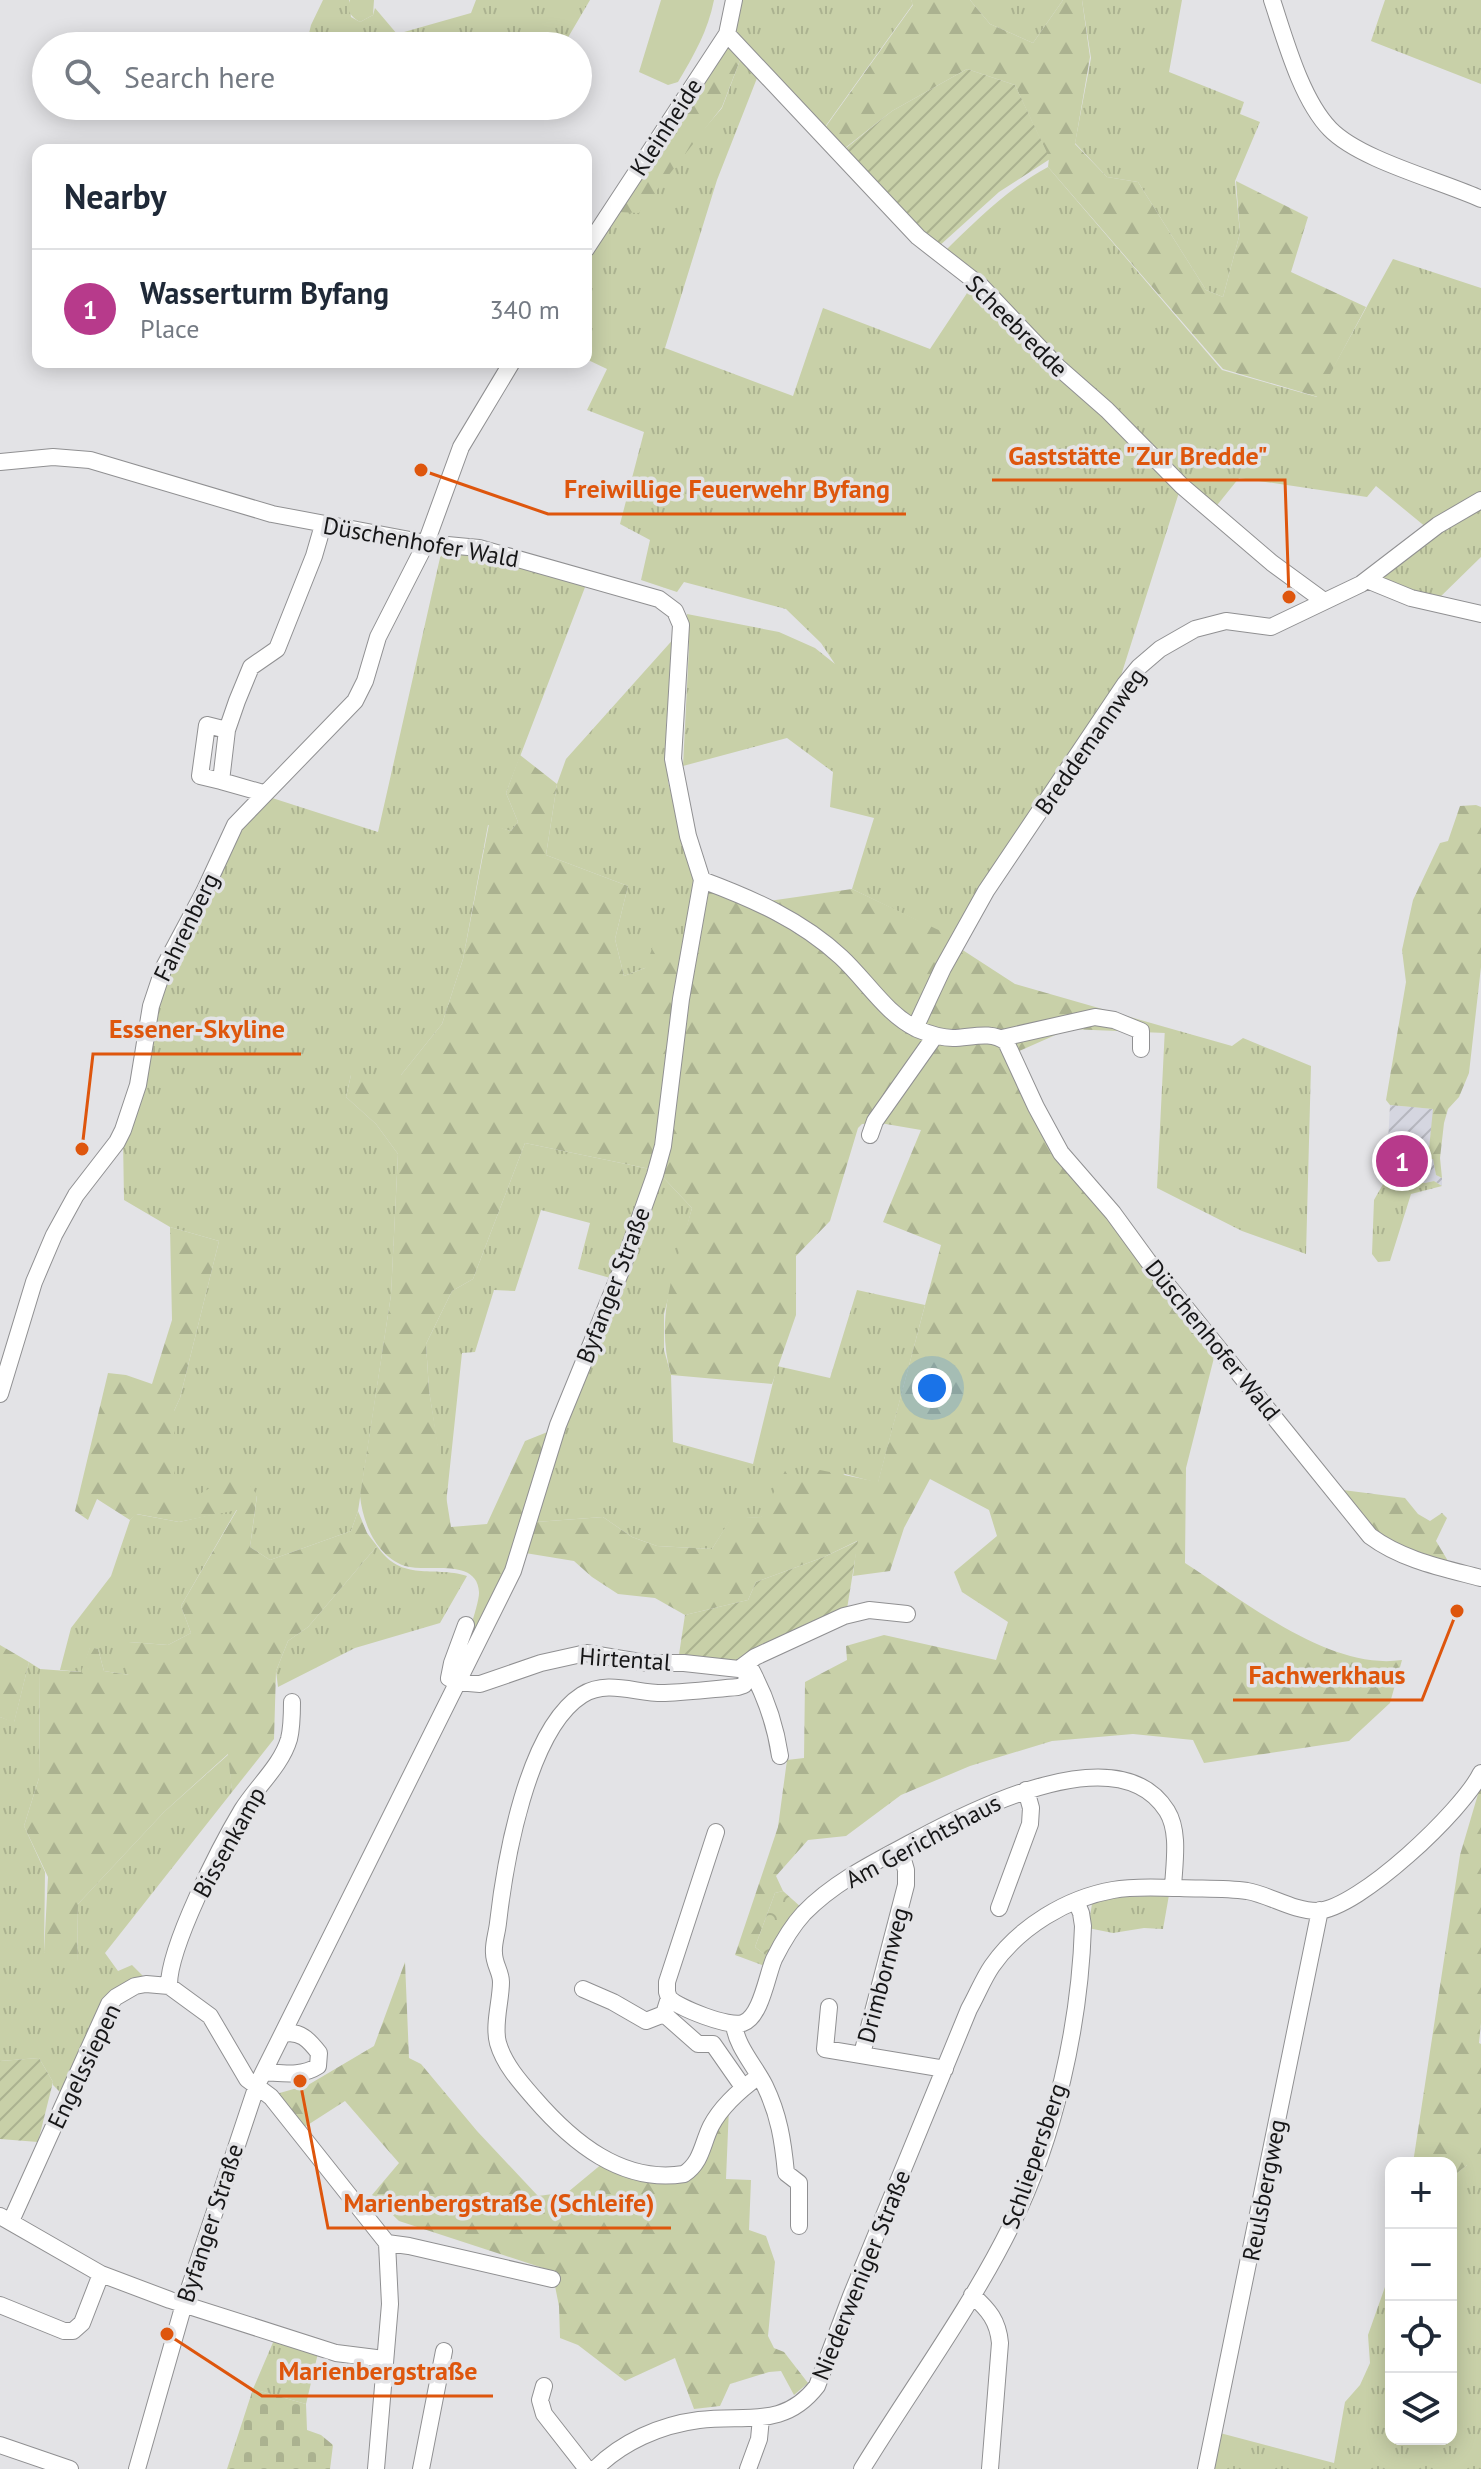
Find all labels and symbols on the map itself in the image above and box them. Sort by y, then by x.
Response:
street label: Kleinheide [623,72,709,182]
street label: Scheebredde [959,268,1075,384]
callout: Gaststätte "Zur Bredde" [992,430,1285,480]
text: Gaststätte "Zur Bredde" [1008,439,1268,472]
callout: Freiwillige Feuerwehr Byfang [548,464,906,514]
text: Freiwillige Feuerwehr Byfang [564,472,890,505]
street label: Düschenhofer Wald [321,510,521,574]
street label: Breddemannweg [1028,662,1152,820]
street label: Fahrenberg [146,868,226,986]
callout: Essener-Skyline [93,1004,301,1054]
text: Essener-Skyline [109,1012,285,1045]
pin: 1 [1376,1131,1428,1191]
street label: Byfanger Straße [569,1202,657,1368]
street label: Düschenhofer Wald [1139,1253,1287,1427]
your location [912,1368,952,1408]
street label: Hirtental [578,1640,672,1678]
callout: Fachwerkhaus [1233,1650,1422,1700]
text: Fachwerkhaus [1248,1658,1406,1691]
street label: Bissenkamp [186,1781,272,1903]
street label: Am Gerichtshaus [840,1787,1006,1895]
street label: Drimbornweg [850,1904,916,2046]
street label: Engelssiepen [40,1998,128,2134]
street label: Schliepersberg [995,2079,1073,2233]
street label: Reulsbergweg [1235,2116,1293,2264]
street label: Byfanger Straße [170,2140,250,2306]
street label: Niederweniger Straße [805,2165,917,2385]
callout: Marienbergstraße (Schleife) [328,2178,671,2228]
text: Marienbergstraße (Schleife) [344,2186,654,2219]
callout: Marienbergstraße [262,2346,493,2396]
text: Marienbergstraße [278,2354,478,2387]

